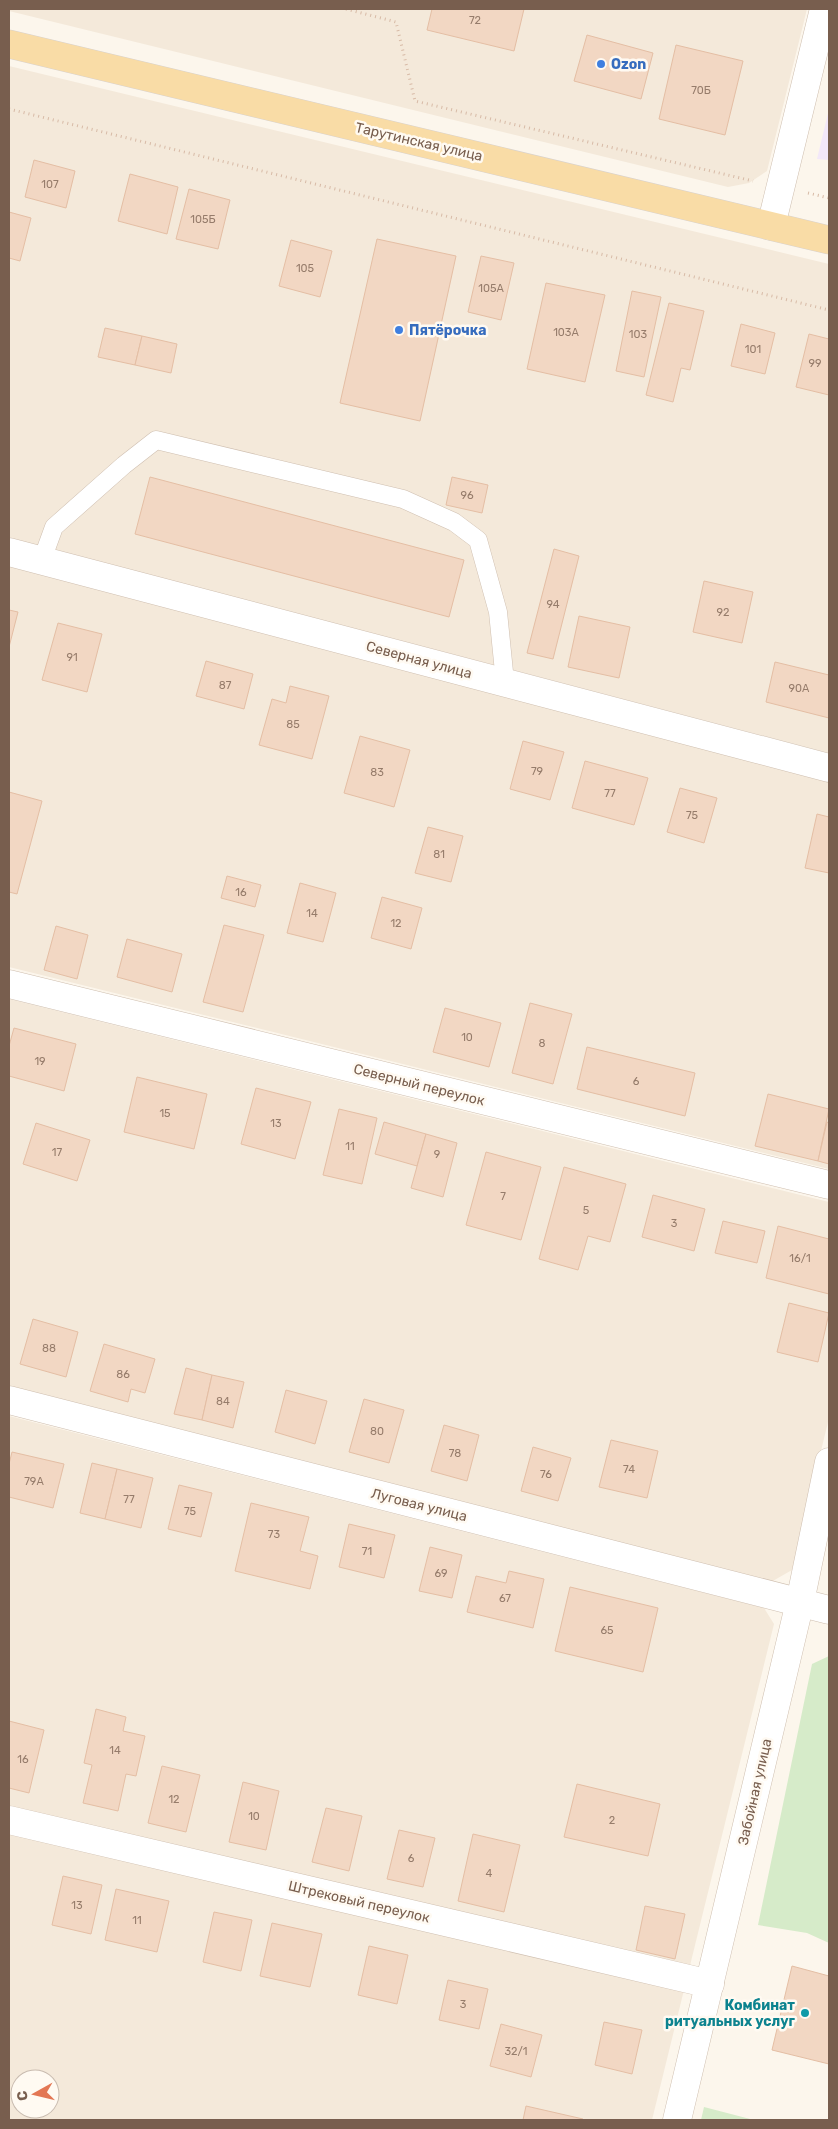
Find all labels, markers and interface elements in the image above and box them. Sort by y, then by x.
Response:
house number: 72 [469,14,481,27]
place label: Ozon [611,56,646,73]
marker: Ozon [595,58,607,70]
house number: 70Б [691,84,711,97]
street label: Тарутинская улица [354,119,484,165]
house number: 107 [41,178,59,191]
house number: 105Б [190,213,216,226]
house number: 105 [296,262,315,275]
house number: 105А [478,282,504,295]
place label: Пятёрочка [409,322,486,339]
marker: Пятёрочка [393,324,405,336]
house number: 103А [553,326,579,339]
house number: 103 [629,328,648,341]
house number: 101 [745,343,761,356]
house number: 99 [808,357,822,370]
house number: 96 [460,489,474,502]
house number: 94 [546,598,560,611]
house number: 92 [717,606,729,619]
street label: Северная улица [364,638,474,682]
house number: 91 [66,651,78,664]
house number: 87 [219,679,232,692]
house number: 90А [789,682,810,695]
house number: 85 [286,718,300,731]
house number: 79 [531,765,543,778]
house number: 83 [370,766,384,779]
house number: 77 [604,787,616,800]
house number: 75 [686,809,699,822]
house number: 81 [433,848,445,861]
house number: 16 [235,886,247,899]
house number: 14 [306,907,318,920]
house number: 12 [390,917,402,930]
house number: 10 [461,1031,473,1044]
house number: 8 [539,1037,546,1050]
house number: 19 [34,1055,46,1068]
street label: Северный переулок [352,1060,487,1110]
house number: 6 [633,1075,640,1088]
house number: 15 [159,1107,171,1120]
house number: 13 [270,1117,282,1130]
house number: 11 [345,1140,355,1153]
house number: 17 [52,1146,63,1159]
house number: 9 [434,1148,440,1161]
house number: 7 [500,1190,506,1203]
house number: 5 [583,1204,590,1217]
house number: 3 [671,1217,678,1230]
house number: 16/1 [789,1252,811,1265]
house number: 88 [42,1342,56,1355]
house number: 86 [116,1368,130,1381]
house number: 84 [216,1395,230,1408]
house number: 80 [370,1425,384,1438]
house number: 78 [449,1447,461,1460]
house number: 74 [623,1463,635,1476]
house number: 76 [540,1468,552,1481]
house number: 79А [24,1475,44,1488]
street label: Луговая улица [369,1485,469,1525]
house number: 77 [123,1493,135,1506]
house number: 75 [184,1505,197,1518]
house number: 73 [268,1528,281,1541]
house number: 71 [362,1545,372,1558]
house number: 69 [434,1567,448,1580]
house number: 67 [499,1592,511,1605]
house number: 65 [600,1624,614,1637]
street label: Забойная улица [734,1737,776,1847]
house number: 14 [109,1744,121,1757]
house number: 16 [17,1753,29,1766]
house number: 12 [168,1793,180,1806]
house number: 10 [248,1810,260,1823]
house number: 2 [609,1814,615,1827]
house number: 6 [408,1852,415,1865]
house number: 4 [486,1867,493,1880]
street label: Штрековый переулок [287,1877,432,1927]
house number: 13 [71,1899,83,1912]
house number: 11 [132,1914,142,1927]
place label: Комбинат ритуальных услуг [665,1997,796,2030]
house number: 3 [460,1998,467,2011]
marker: Комбинат ритуальных услуг [799,2007,811,2019]
house number: 32/1 [504,2045,528,2058]
north arrow [10,2069,60,2119]
text: С [13,2090,32,2102]

